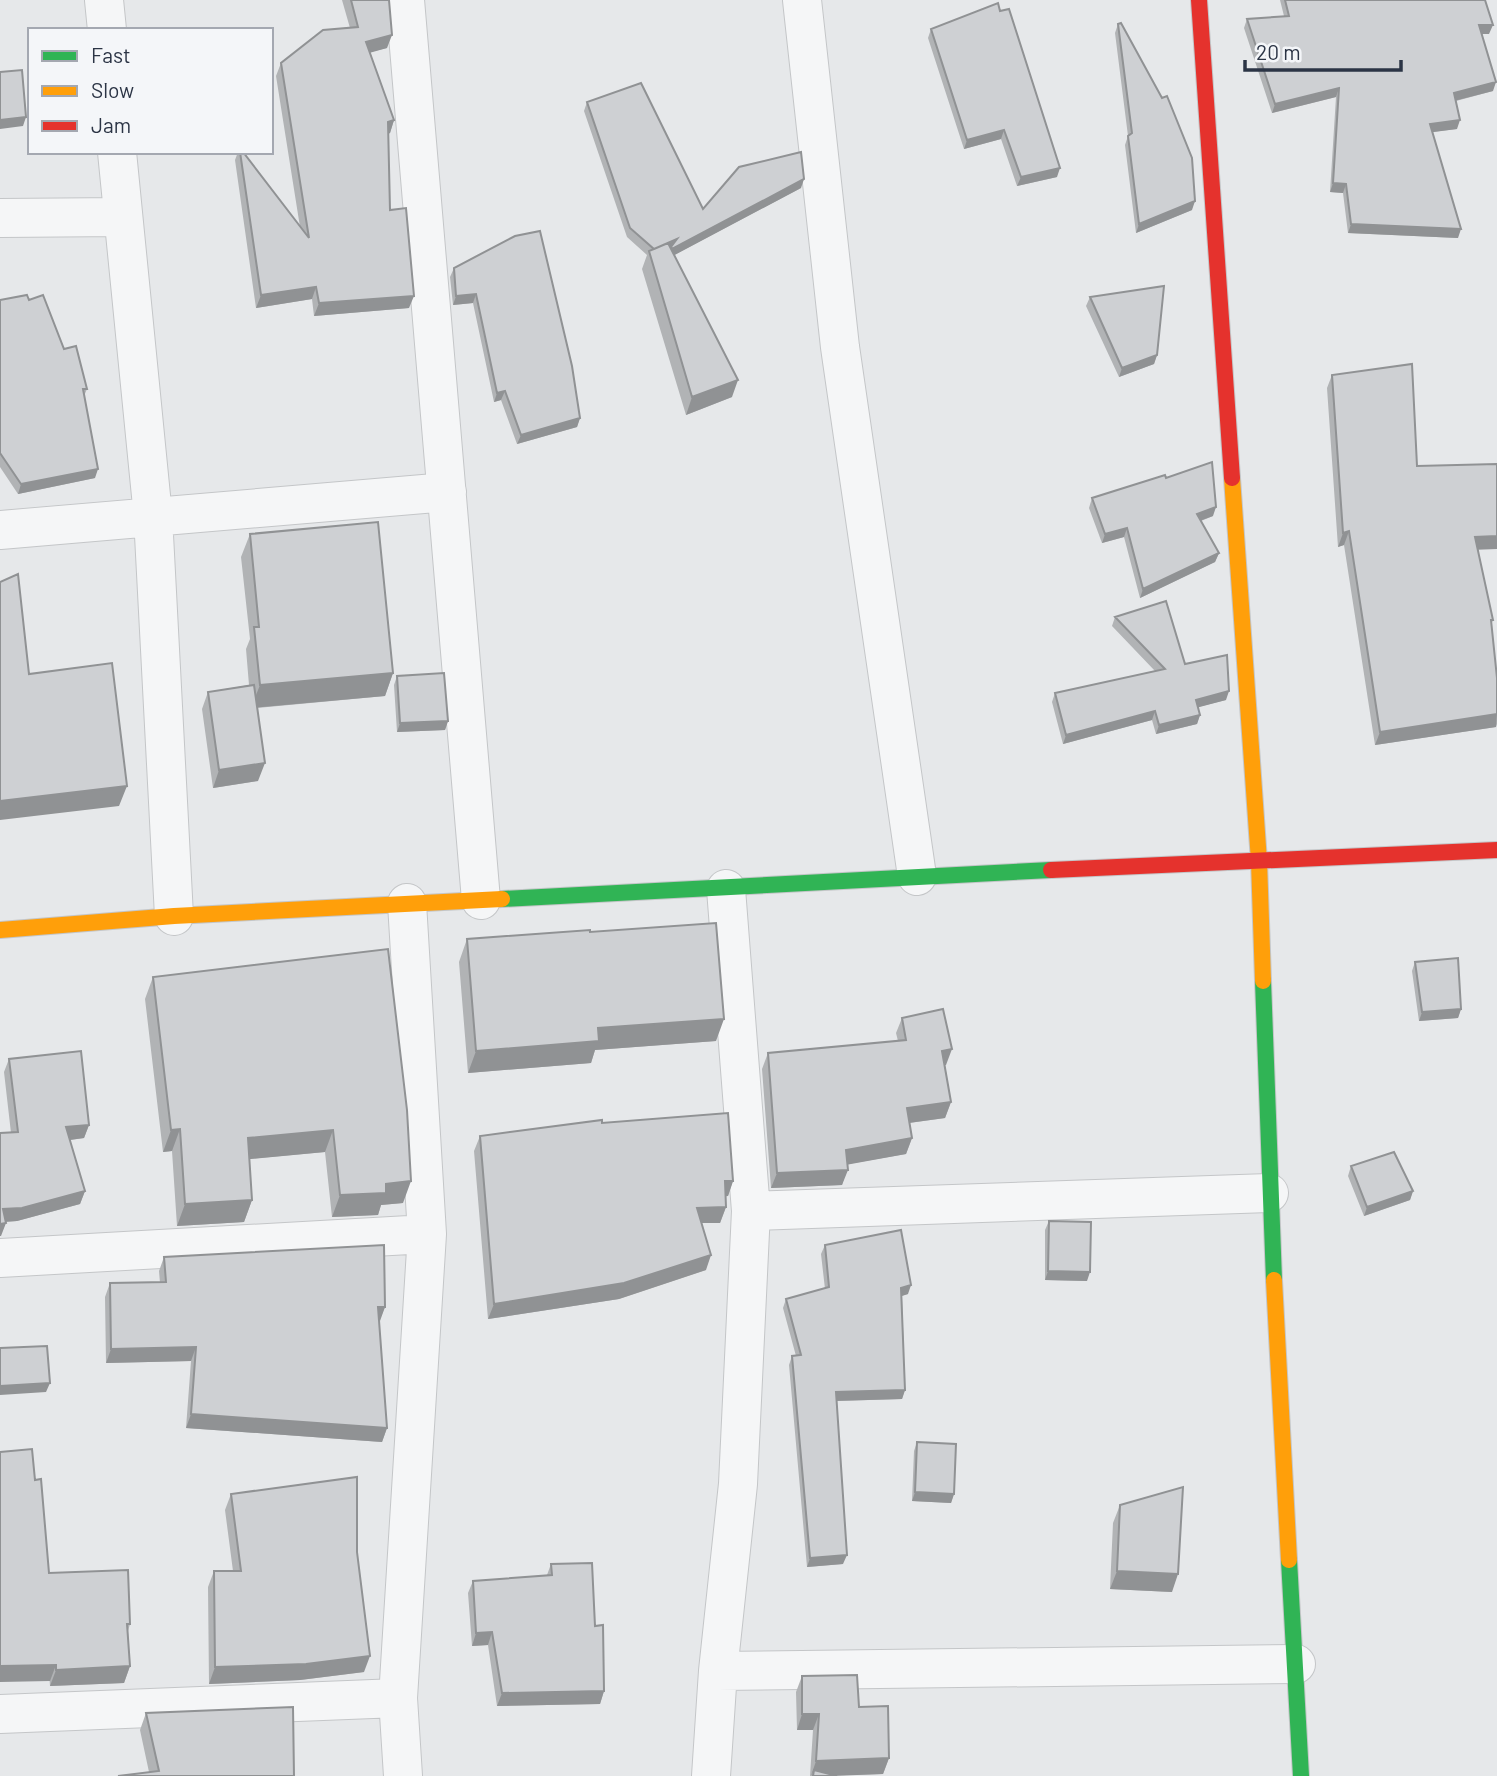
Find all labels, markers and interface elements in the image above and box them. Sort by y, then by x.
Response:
legend [28,28,273,154]
scale bar [1245,28,1401,72]
text: 20 m [1256,39,1301,64]
text: Fast [91,42,131,67]
text: Slow [91,77,134,102]
text: Jam [91,112,131,137]

